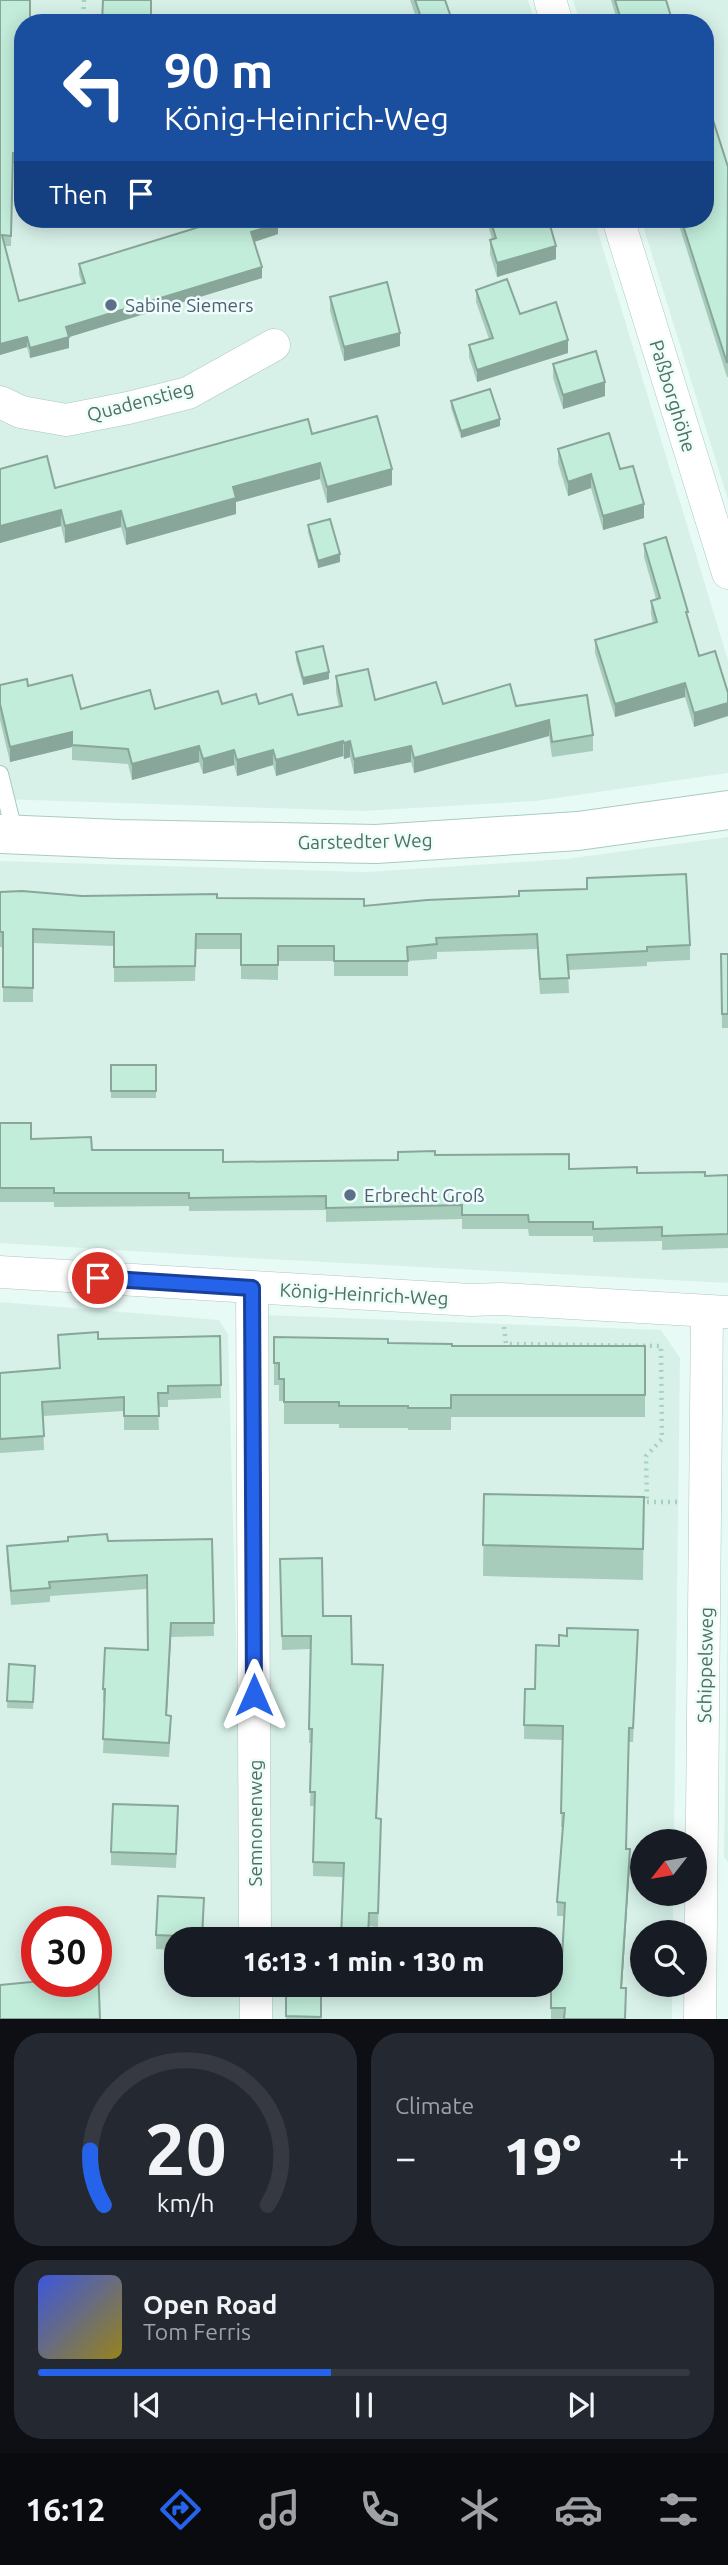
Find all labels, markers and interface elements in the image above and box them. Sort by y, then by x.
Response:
icon: left [49,42,140,133]
text: 90 m [164,42,273,97]
text: König-Heinrich-Weg [164,100,449,136]
icon: arrive [122,175,160,213]
text: Then [49,180,108,209]
place label: Sabine Siemers [125,294,254,316]
marker: Sabine Siemers [103,297,119,313]
street label: Paßborghöhe [646,337,700,455]
street label: Quadenstieg [84,376,196,426]
street label: Garstedter Weg [297,829,433,853]
place label: Erbrecht Groß [364,1184,485,1206]
marker: Erbrecht Groß [342,1187,358,1203]
pin [68,1248,128,1308]
icon: arrive [79,1259,117,1297]
street label: König-Heinrich-Weg [279,1279,449,1309]
street label: Schippelsweg [693,1607,717,1723]
position arrow [217,1658,291,1732]
street label: Semnonenweg [244,1759,266,1887]
north arrow [630,1829,707,1906]
map controls [630,1829,707,1997]
speed limit sign: 30 [21,1906,112,1997]
button: search [630,1920,707,1997]
text: 16:13 · 1 min · 130 m [243,1947,484,1976]
text: Climate [395,2093,474,2118]
text: 20 [144,2108,227,2190]
text: 19° [504,2127,581,2185]
text: − [395,2136,416,2178]
text: + [669,2136,690,2178]
text: km/h [157,2189,214,2217]
text: Open Road [143,2290,277,2319]
text: Tom Ferris [143,2319,251,2344]
icon: previous [128,2386,166,2424]
icon: pause [345,2386,383,2424]
icon: next [562,2386,600,2424]
icon: directions [156,2485,205,2534]
icon: music [255,2485,304,2534]
icon: phone [355,2485,404,2534]
icon: climate [455,2485,504,2534]
icon: car [554,2485,603,2534]
icon: filters [654,2485,703,2534]
text: 16:12 [25,2491,105,2527]

